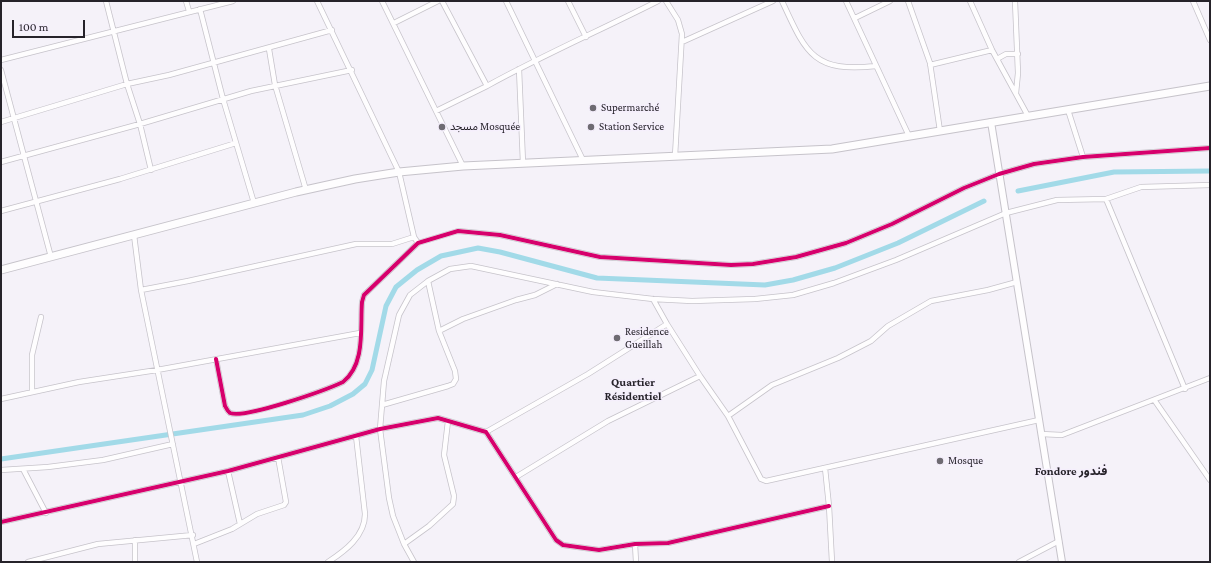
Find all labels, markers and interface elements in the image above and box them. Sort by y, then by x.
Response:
scale bar [14,12,87,38]
text: 100 m [19,20,48,34]
place label: Supermarché [601,101,659,115]
marker: Supermarché [588,103,598,113]
place label: مسجد Mosquée [450,120,520,134]
place label: Station Service [599,120,664,134]
marker: مسجد Mosquée [437,122,447,132]
marker: Station Service [586,122,596,132]
place label: Residence Gueillah [625,325,669,351]
marker: Residence Gueillah [612,333,622,343]
district label: Quartier Résidentiel [605,375,661,403]
place label: Mosque [948,454,983,468]
marker: Mosque [935,456,945,466]
district label: Fondore فندور [1035,464,1107,478]

